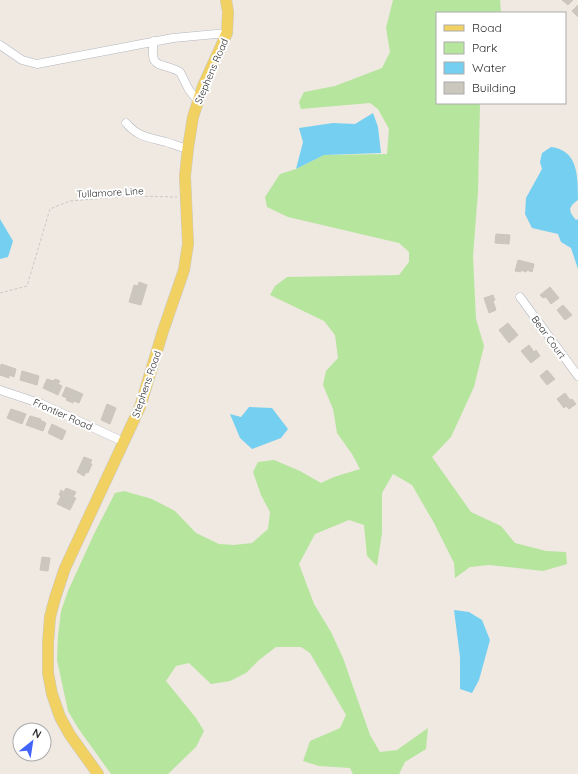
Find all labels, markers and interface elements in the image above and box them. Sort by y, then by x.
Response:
legend [436,12,566,104]
text: Road [472,20,502,35]
street label: Stephens Road [192,36,231,106]
text: Park [472,40,497,55]
text: Water [472,60,507,75]
text: Building [472,80,516,95]
street label: Tullamore Line [76,184,144,201]
street label: Bear Court [529,313,569,362]
street label: Stephens Road [129,349,164,419]
street label: Frontier Road [31,396,94,433]
north arrow [12,722,52,762]
text: N [30,725,44,741]

